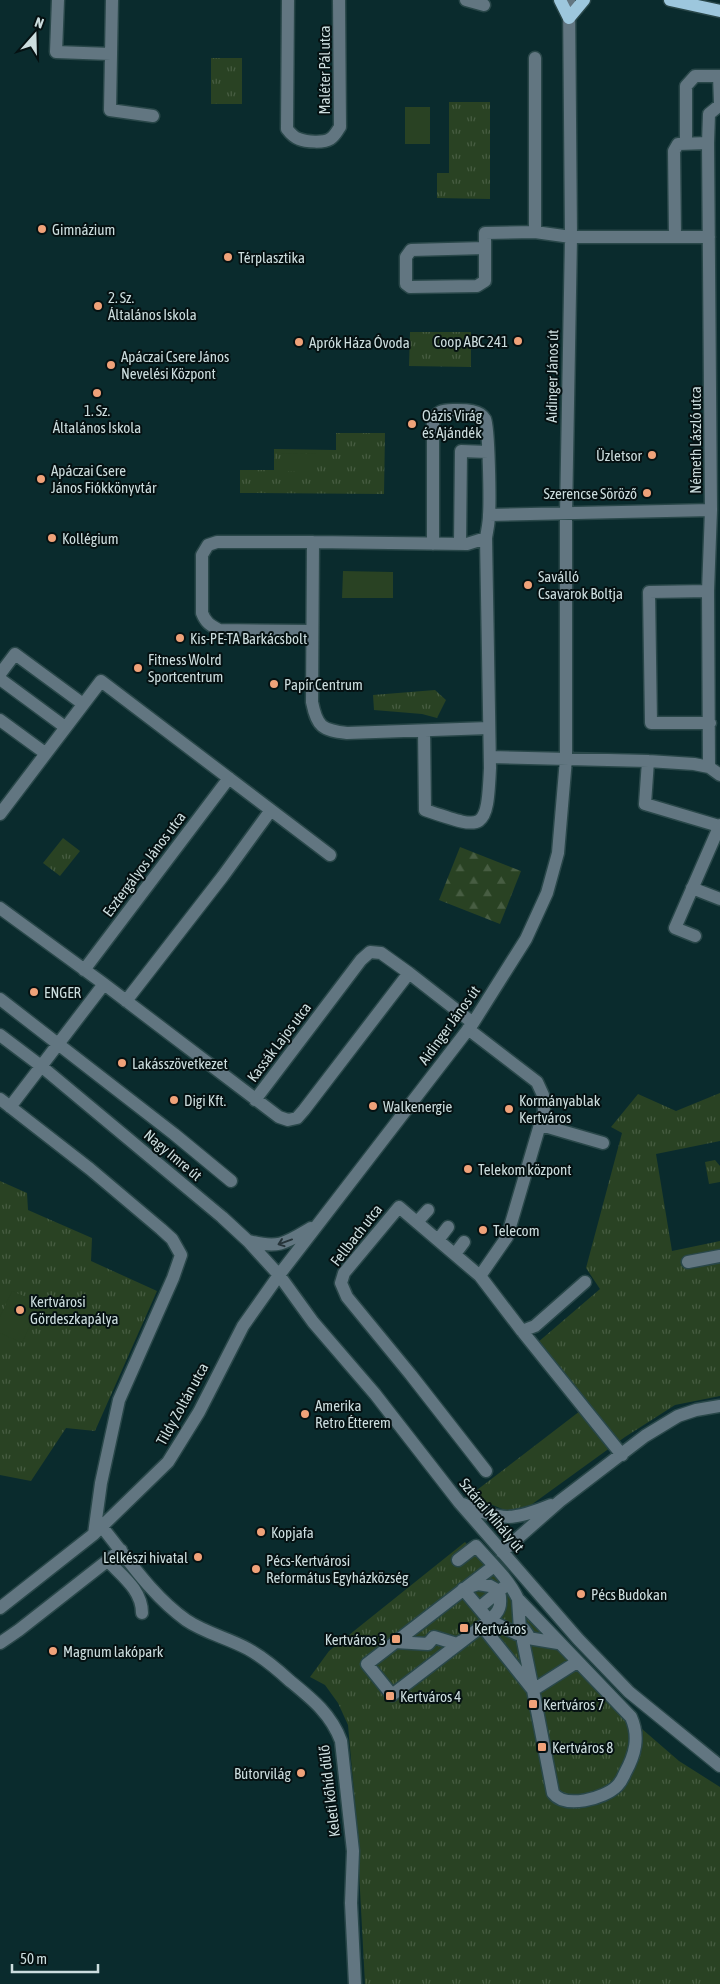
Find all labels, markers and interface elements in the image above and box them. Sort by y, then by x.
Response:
north arrow [10,10,60,60]
text: N [33,14,46,32]
street label: Maléter Pál utca [316,25,333,115]
place label: Gimnázium [52,221,115,238]
marker: Gimnázium [36,223,48,235]
place label: Térplasztika [238,249,305,266]
marker: Térplasztika [222,251,234,263]
place label: 2. Sz. Általános Iskola [108,289,197,323]
marker: 2. Sz. Általános Iskola [92,300,104,312]
street label: Aidinger János út [543,329,561,423]
place label: Coop ABC 241 [434,333,508,350]
place label: Aprók Háza Óvoda [309,334,410,351]
marker: Coop ABC 241 [512,335,524,347]
marker: Aprók Háza Óvoda [293,336,305,348]
place label: Apáczai Csere János Nevelési Központ [121,348,229,382]
marker: Apáczai Csere János Nevelési Központ [105,359,117,371]
street label: Németh László utca [687,386,704,494]
marker: 1. Sz. Általános Iskola [91,387,103,399]
place label: 1. Sz. Általános Iskola [53,402,141,436]
place label: Oázis Virág és Ajándék [422,407,483,441]
marker: Oázis Virág és Ajándék [406,418,418,430]
place label: Üzletsor [596,447,643,464]
marker: Üzletsor [646,449,658,461]
place label: Apáczai Csere János Fiókkönyvtár [51,462,157,496]
marker: Apáczai Csere János Fiókkönyvtár [35,473,47,485]
place label: Szerencse Söröző [543,485,637,502]
marker: Szerencse Söröző [641,487,653,499]
place label: Kollégium [62,530,119,547]
marker: Kollégium [46,532,58,544]
place label: Saválló Csavarok Boltja [538,568,623,602]
marker: Saválló Csavarok Boltja [522,579,534,591]
place label: Kis-PE-TA Barkácsbolt [190,630,307,647]
marker: Kis-PE-TA Barkácsbolt [174,632,186,644]
place label: Fitness Wolrd Sportcentrum [148,651,223,685]
marker: Fitness Wolrd Sportcentrum [132,662,144,674]
place label: Papír Centrum [284,676,363,693]
marker: Papír Centrum [268,678,280,690]
street label: Esztergályos János utca [99,808,189,920]
street label: Aidinger János út [415,982,483,1068]
place label: ENGER [44,984,82,1001]
marker: ENGER [28,986,40,998]
street label: Kassák Lajos utca [244,999,314,1085]
place label: Lakásszövetkezet [132,1055,228,1072]
marker: Lakásszövetkezet [116,1057,128,1069]
place label: Digi Kft. [184,1092,227,1109]
place label: Kormányablak Kertváros [519,1092,601,1126]
marker: Digi Kft. [168,1094,180,1106]
place label: Walkenergie [383,1098,452,1115]
marker: Walkenergie [367,1100,379,1112]
marker: Kormányablak Kertváros [503,1103,515,1115]
street label: Nagy Imre út [141,1126,205,1184]
place label: Telekom központ [478,1161,572,1178]
marker: Telekom központ [462,1163,474,1175]
street label: Fellbach utca [327,1201,385,1269]
place label: Telecom [493,1222,539,1239]
marker: Telecom [477,1224,489,1236]
one-way arrow [278,1238,293,1247]
place label: Kertvárosi Gördeszkapálya [30,1293,119,1327]
marker: Kertvárosi Gördeszkapálya [14,1304,26,1316]
street label: Tildy Zoltán utca [152,1360,212,1448]
place label: Amerika Retro Étterem [315,1397,391,1431]
marker: Amerika Retro Étterem [299,1408,311,1420]
street label: Sztárai Mihály út [456,1475,528,1555]
place label: Kopjafa [271,1524,314,1541]
marker: Kopjafa [255,1526,267,1538]
place label: Lelkészi hivatal [103,1549,188,1566]
marker: Lelkészi hivatal [192,1551,204,1563]
place label: Pécs-Kertvárosi Református Egyházközség [266,1552,409,1586]
marker: Pécs-Kertvárosi Református Egyházközség [250,1563,262,1575]
place label: Pécs Budokan [591,1586,667,1603]
marker: Pécs Budokan [575,1588,587,1600]
place label: Kertváros [474,1620,526,1637]
marker: Kertváros [458,1622,470,1634]
place label: Kertváros 3 [325,1631,386,1648]
marker: Kertváros 3 [390,1633,402,1645]
place label: Magnum lakópark [63,1643,164,1660]
marker: Magnum lakópark [47,1645,59,1657]
place label: Kertváros 4 [400,1688,461,1705]
marker: Kertváros 4 [384,1690,396,1702]
place label: Kertváros 7 [543,1696,604,1713]
marker: Kertváros 7 [527,1698,539,1710]
place label: Kertváros 8 [552,1739,613,1756]
marker: Kertváros 8 [536,1741,548,1753]
street label: Keleti kőhíd dűlő [315,1744,343,1838]
place label: Bútorvilág [234,1765,292,1782]
marker: Bútorvilág [295,1767,307,1779]
scale bar [12,1942,99,1974]
text: 50 m [20,1950,47,1967]

